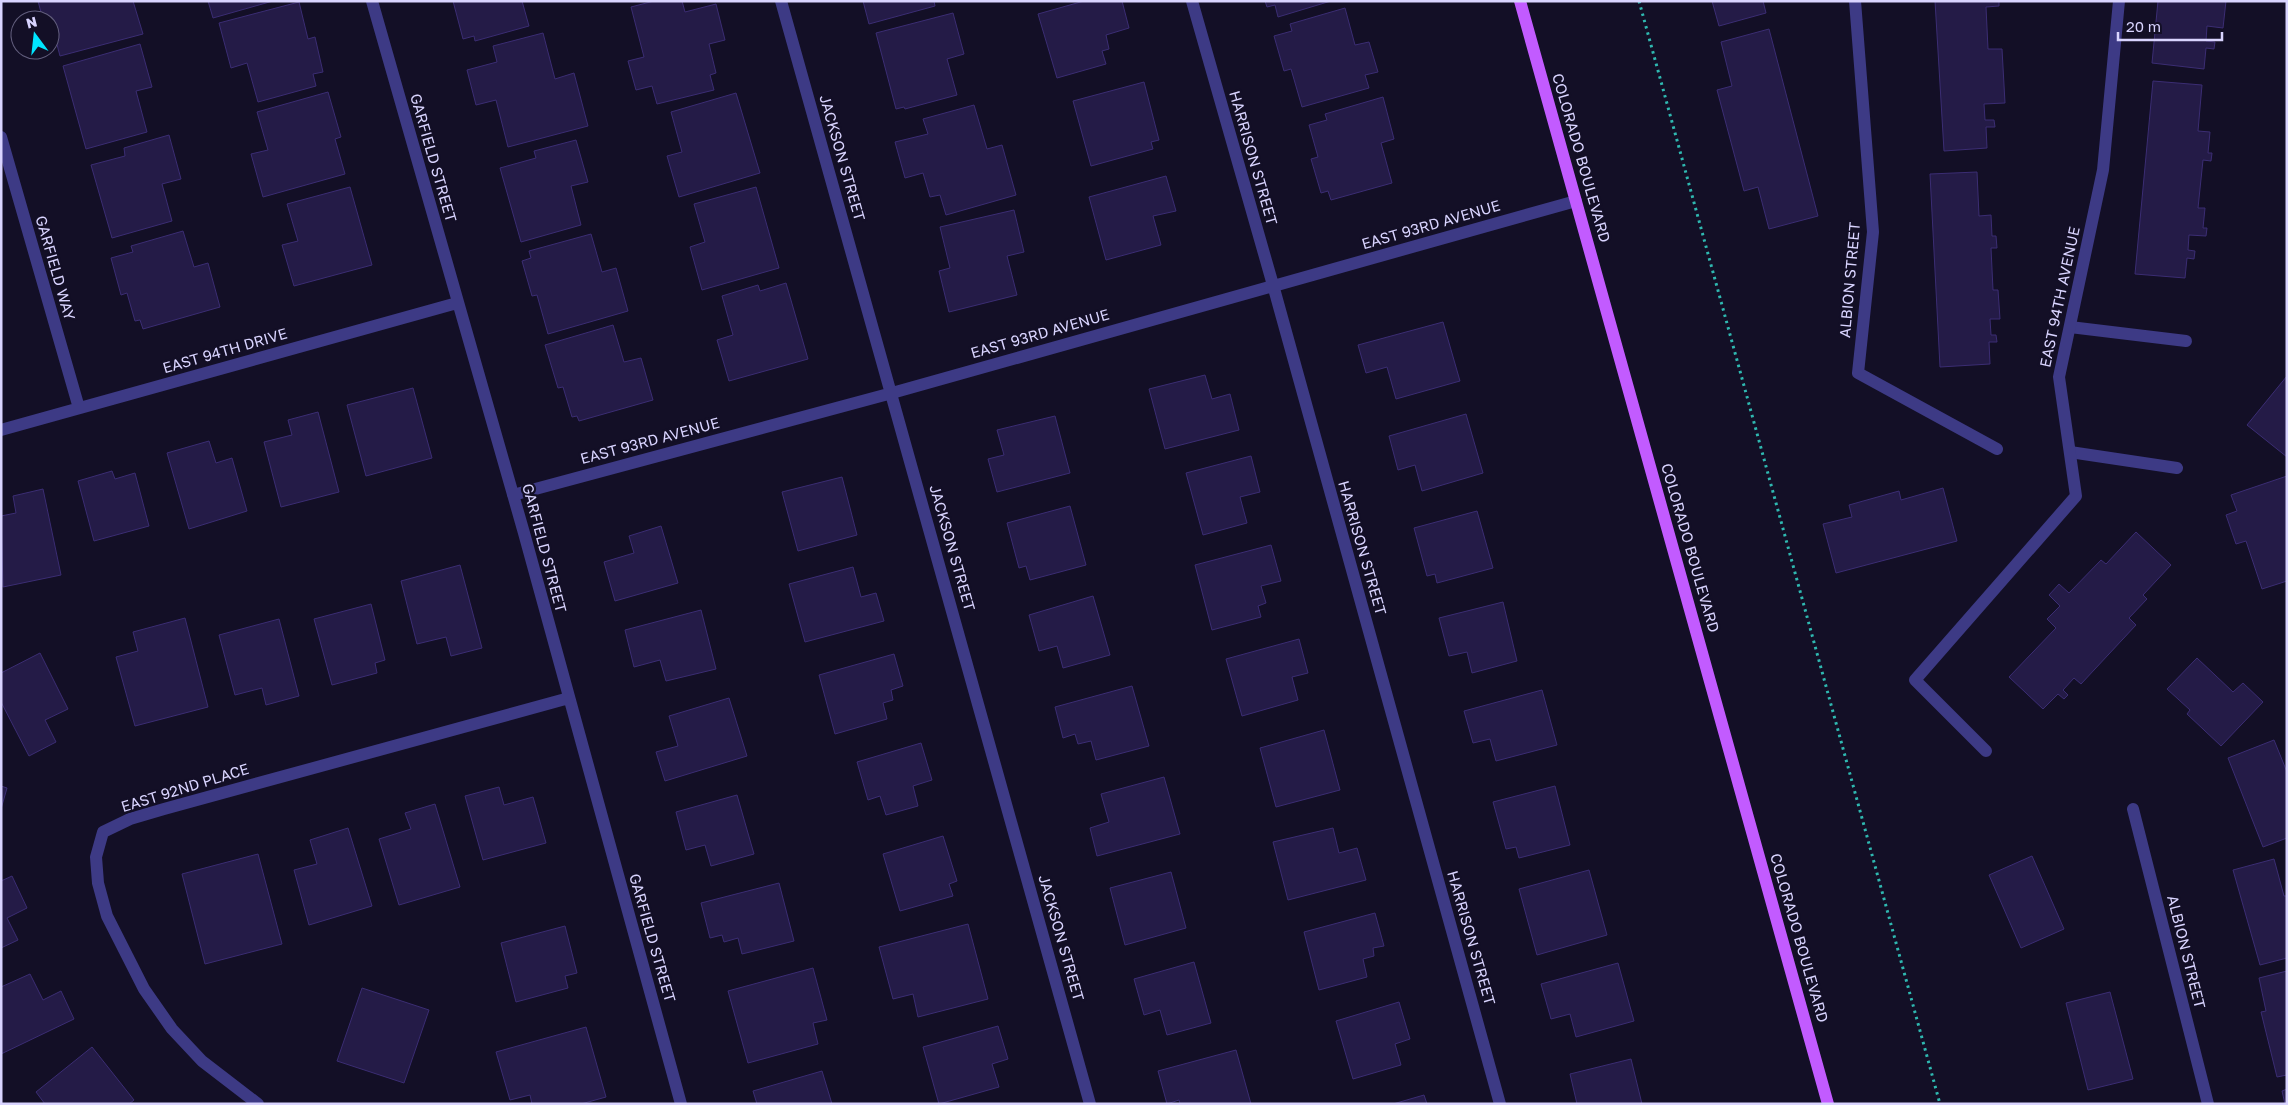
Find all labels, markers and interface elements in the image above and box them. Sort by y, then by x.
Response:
north arrow [10,10,60,60]
scale bar [2118,10,2222,42]
text: N [24,12,39,32]
text: 20 m [2126,17,2161,35]
street label: COLORADO BOULEVARD [1549,71,1615,244]
street label: HARRISON STREET [1226,88,1282,227]
street label: GARFIELD STREET [407,91,461,224]
street label: JACKSON STREET [816,93,870,223]
street label: EAST 93RD AVENUE [1359,196,1502,252]
street label: GARFIELD WAY [32,213,80,322]
street label: ALBION STREET [1835,221,1863,339]
street label: EAST 94TH AVENUE [2035,225,2083,369]
street label: EAST 93RD AVENUE [968,305,1111,361]
street label: EAST 94TH DRIVE [160,324,289,376]
street label: EAST 93RD AVENUE [578,413,721,467]
street label: COLORADO BOULEVARD [1658,461,1724,634]
street label: HARRISON STREET [1335,478,1391,617]
street label: GARFIELD STREET [519,481,571,614]
street label: JACKSON STREET [926,483,980,613]
street label: EAST 92ND PLACE [119,759,251,815]
street label: COLORADO BOULEVARD [1767,851,1833,1024]
street label: HARRISON STREET [1444,868,1500,1007]
street label: GARFIELD STREET [626,871,680,1004]
street label: JACKSON STREET [1035,873,1089,1003]
street label: ALBION STREET [2164,893,2210,1010]

